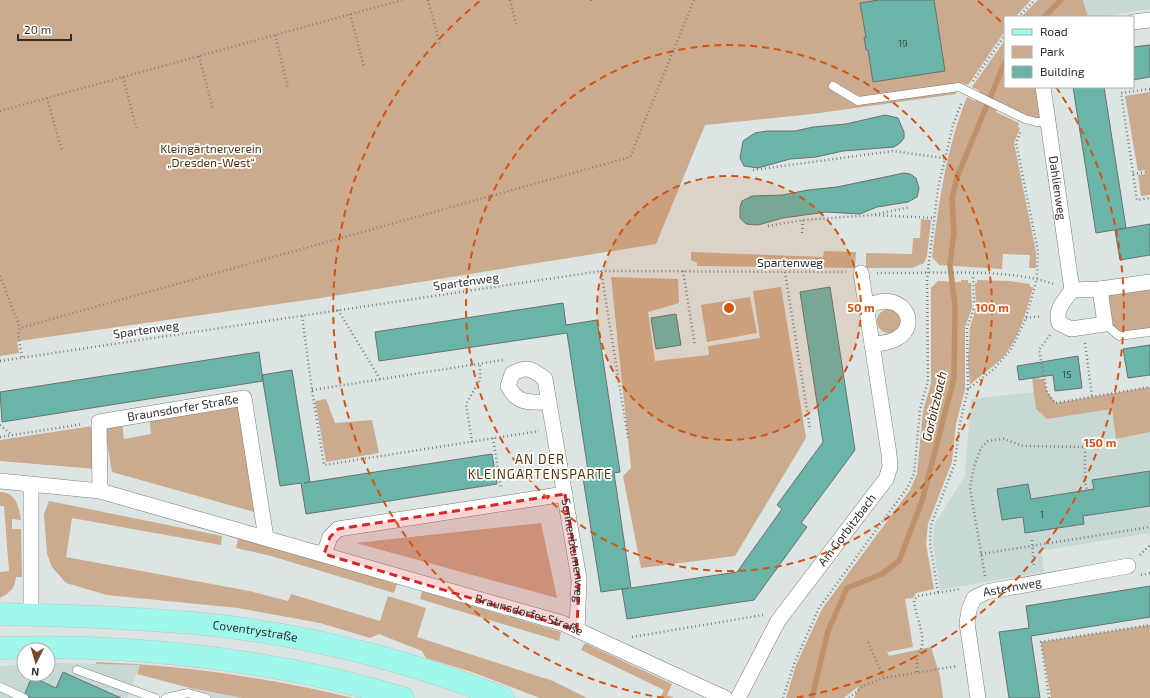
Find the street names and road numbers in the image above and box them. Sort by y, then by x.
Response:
street label: Dahlienweg [1047,155,1070,221]
street label: Spartenweg [757,255,823,269]
street label: Spartenweg [432,269,500,293]
street label: Spartenweg [112,317,180,341]
street label: Braunsdorfer Straße [126,391,239,423]
street label: Am Gorbitzbach [815,491,878,568]
street label: Sonnenblumenweg [559,497,587,603]
street label: Asternweg [982,574,1043,598]
street label: Braunsdorfer Straße [473,590,586,638]
street label: Coventrystraße [212,617,299,644]

